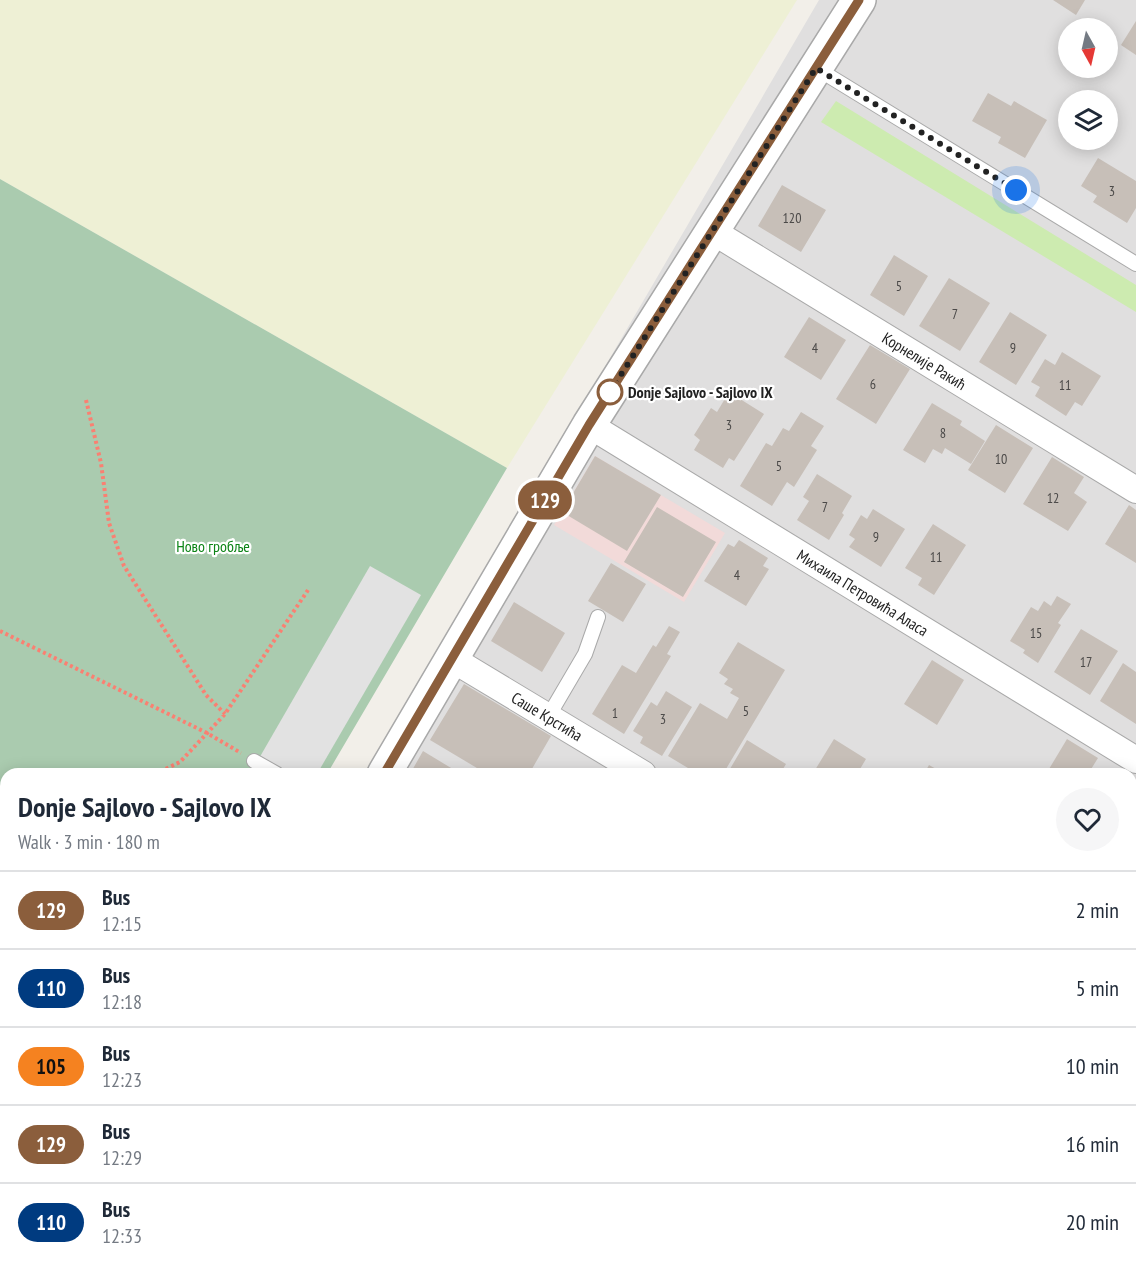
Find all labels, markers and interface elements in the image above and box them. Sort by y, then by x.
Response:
north arrow [1058,18,1118,78]
map controls [1058,18,1118,150]
button: layers [1058,90,1118,150]
your location [1001,175,1031,205]
house number: 3 [1109,182,1115,200]
house number: 120 [783,209,801,227]
house number: 5 [896,277,902,295]
house number: 7 [952,305,958,323]
street label: Корнелије Ракић [879,328,970,394]
house number: 4 [812,339,819,357]
house number: 9 [1010,339,1016,357]
house number: 6 [870,375,876,393]
house number: 11 [1059,376,1071,394]
marker: Donje Sajlovo - Sajlovo IX [597,379,623,405]
place label: Donje Sajlovo - Sajlovo IX [628,382,773,402]
house number: 3 [726,416,732,434]
house number: 8 [940,424,946,442]
house number: 10 [995,450,1007,468]
house number: 5 [776,457,782,475]
line badge: 129 [510,480,580,520]
text: 129 [530,487,560,514]
house number: 12 [1047,489,1059,507]
house number: 7 [822,498,828,516]
house number: 9 [873,528,879,546]
park label: Ново гробље [176,536,250,556]
street label: Михаила Петровића Аласа [794,545,932,640]
house number: 11 [930,548,942,566]
house number: 4 [734,566,741,584]
house number: 15 [1030,624,1042,642]
house number: 17 [1080,653,1092,671]
street label: Саше Крстића [508,687,586,745]
house number: 5 [743,702,749,720]
house number: 1 [612,704,618,722]
house number: 3 [660,710,666,728]
text: Donje Sajlovo - Sajlovo IX [18,788,271,825]
button: heart [1056,788,1119,851]
text: Walk · 3 min · 180 m [18,829,160,855]
text: Bus [102,883,130,911]
text: 2 min [1076,896,1119,924]
text: 129 [36,897,66,924]
text: 12:15 [102,911,142,937]
text: Bus [102,961,130,989]
text: 5 min [1076,974,1119,1002]
text: 110 [36,975,66,1002]
text: 12:18 [102,989,142,1015]
text: Bus [102,1039,130,1067]
text: 10 min [1066,1052,1119,1080]
text: 105 [36,1053,66,1080]
text: 12:23 [102,1067,142,1093]
text: Bus [102,1117,130,1145]
text: 16 min [1066,1130,1119,1158]
text: 129 [36,1131,66,1158]
text: 12:29 [102,1145,142,1171]
text: Bus [102,1195,130,1223]
text: 20 min [1066,1208,1119,1236]
text: 110 [36,1209,66,1236]
text: 12:33 [102,1223,142,1249]

